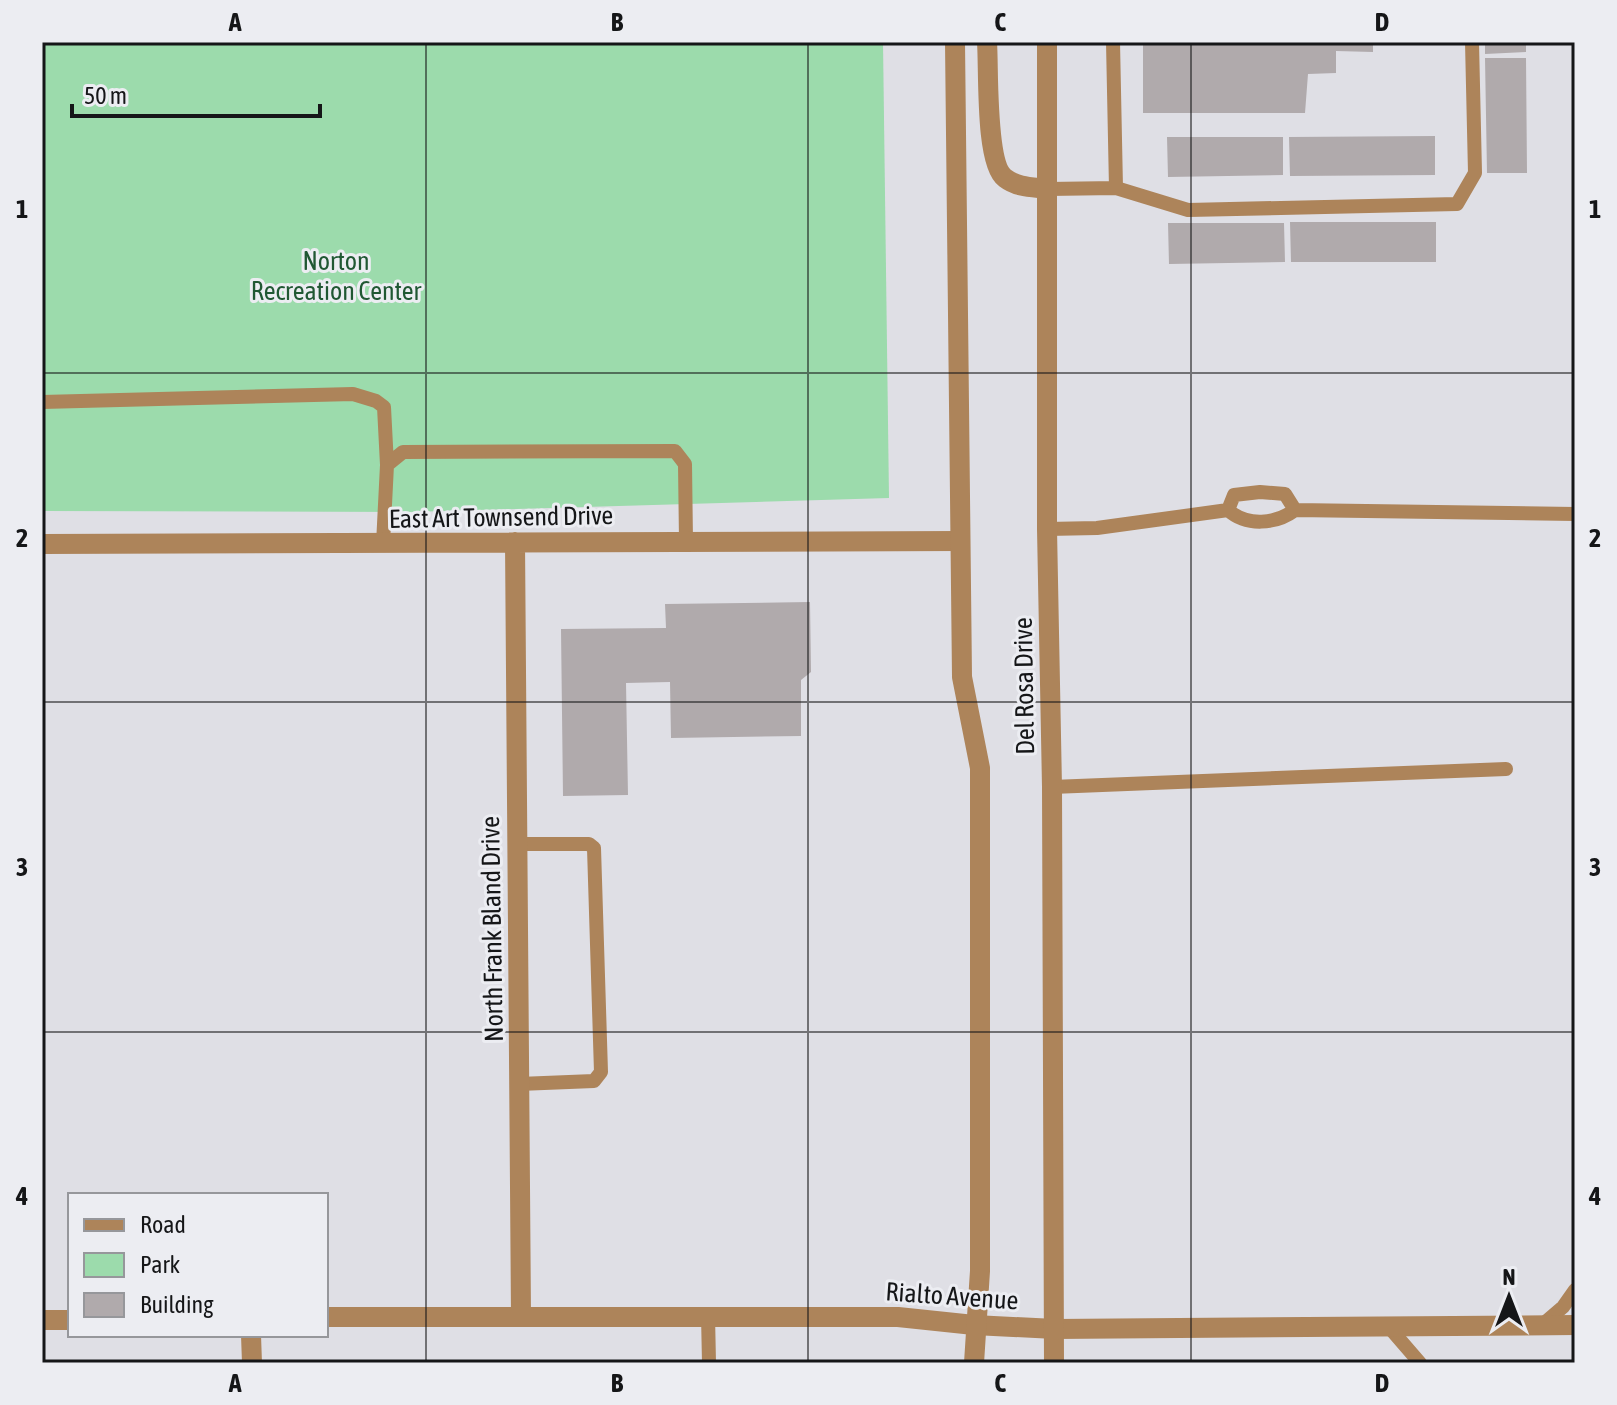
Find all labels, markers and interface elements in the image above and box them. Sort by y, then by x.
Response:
text: A [228,7,242,37]
text: B [611,7,624,37]
text: C [994,7,1006,37]
text: D [1375,7,1389,37]
scale bar [72,68,320,118]
text: 50 m [84,82,127,109]
text: 1 [16,194,28,224]
text: 1 [1589,194,1601,224]
park label: Norton Recreation Center [251,246,422,306]
street label: East Art Townsend Drive [389,500,613,534]
text: 2 [16,523,28,553]
text: 2 [1589,523,1601,553]
street label: Del Rosa Drive [1008,617,1040,755]
street label: North Frank Bland Drive [475,816,509,1042]
text: 3 [16,852,28,882]
text: 3 [1589,852,1601,882]
text: 4 [15,1181,28,1211]
text: 4 [1588,1181,1601,1211]
legend [68,1193,328,1337]
text: Road [140,1211,186,1238]
text: Park [140,1251,181,1278]
north arrow [1469,1257,1549,1337]
text: N [1503,1264,1515,1290]
street label: Rialto Avenue [885,1276,1019,1316]
text: Building [140,1291,214,1318]
text: A [228,1368,242,1398]
text: B [611,1368,624,1398]
text: C [994,1368,1006,1398]
text: D [1375,1368,1389,1398]

